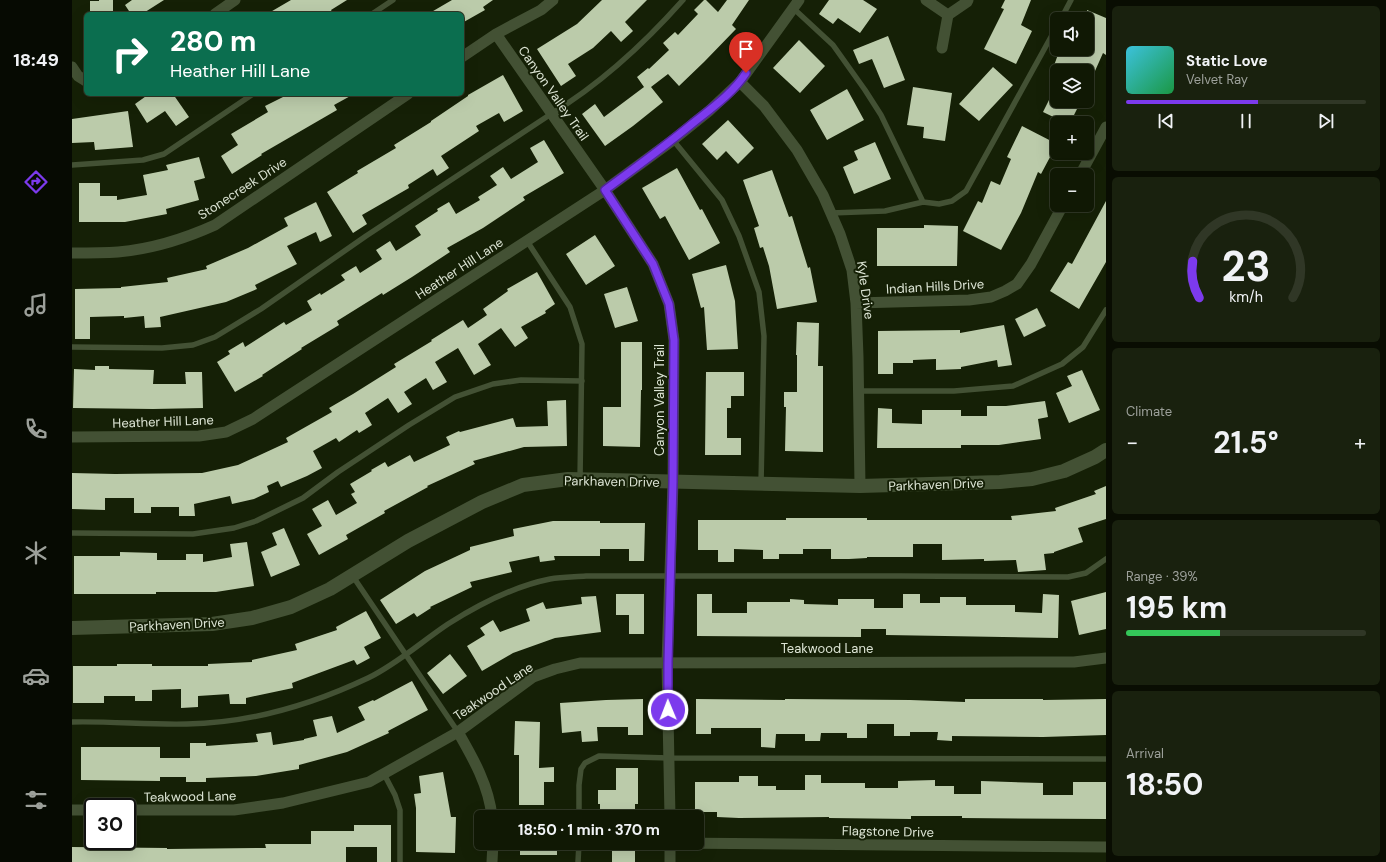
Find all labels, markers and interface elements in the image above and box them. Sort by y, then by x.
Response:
map controls [1050,12,1094,212]
button: sound [1050,12,1094,56]
text: 280 m [170,23,256,60]
icon: right [104,28,156,80]
pin [729,32,763,73]
icon: arrive [735,38,757,60]
street label: Canyon Valley Trail [515,43,593,144]
text: 18:49 [13,48,59,72]
text: Static Love [1186,51,1267,71]
text: Heather Hill Lane [170,59,310,83]
button: layers [1050,64,1094,108]
text: Velvet Ray [1186,71,1248,88]
icon: previous [1155,110,1177,132]
icon: pause [1235,110,1257,132]
icon: next [1315,110,1337,132]
button: + [1050,116,1094,160]
street label: Stonecreek Drive [195,153,290,223]
icon: directions [22,168,50,196]
button: − [1050,168,1094,212]
street label: Heather Hill Lane [412,234,506,303]
text: 23 [1221,240,1271,294]
street label: Kyle Drive [853,260,878,320]
street label: Indian Hills Drive [885,275,985,298]
text: km/h [1229,287,1263,305]
icon: music [22,291,50,319]
street label: Canyon Valley Trail [651,344,668,456]
text: Climate [1126,403,1172,420]
street label: Heather Hill Lane [112,411,214,432]
icon: phone [22,415,50,443]
text: 21.5° [1213,423,1279,462]
text: − [1126,428,1138,457]
text: + [1354,428,1366,457]
street label: Parkhaven Drive [564,472,660,491]
street label: Parkhaven Drive [888,474,984,495]
icon: climate [22,539,50,567]
text: Range · 39% [1126,568,1198,585]
text: 195 km [1126,588,1227,627]
street label: Parkhaven Drive [129,614,225,635]
street label: Teakwood Lane [781,640,873,657]
street label: Teakwood Lane [450,658,536,724]
icon: car [22,662,50,690]
position arrow [647,689,689,731]
text: Arrival [1126,745,1164,762]
text: 18:50 [1126,765,1203,804]
icon: filters [22,786,50,814]
street label: Teakwood Lane [144,787,236,806]
speed limit sign: 30 [84,798,136,850]
text: 18:50 · 1 min · 370 m [518,820,660,840]
street label: Flagstone Drive [842,822,934,841]

